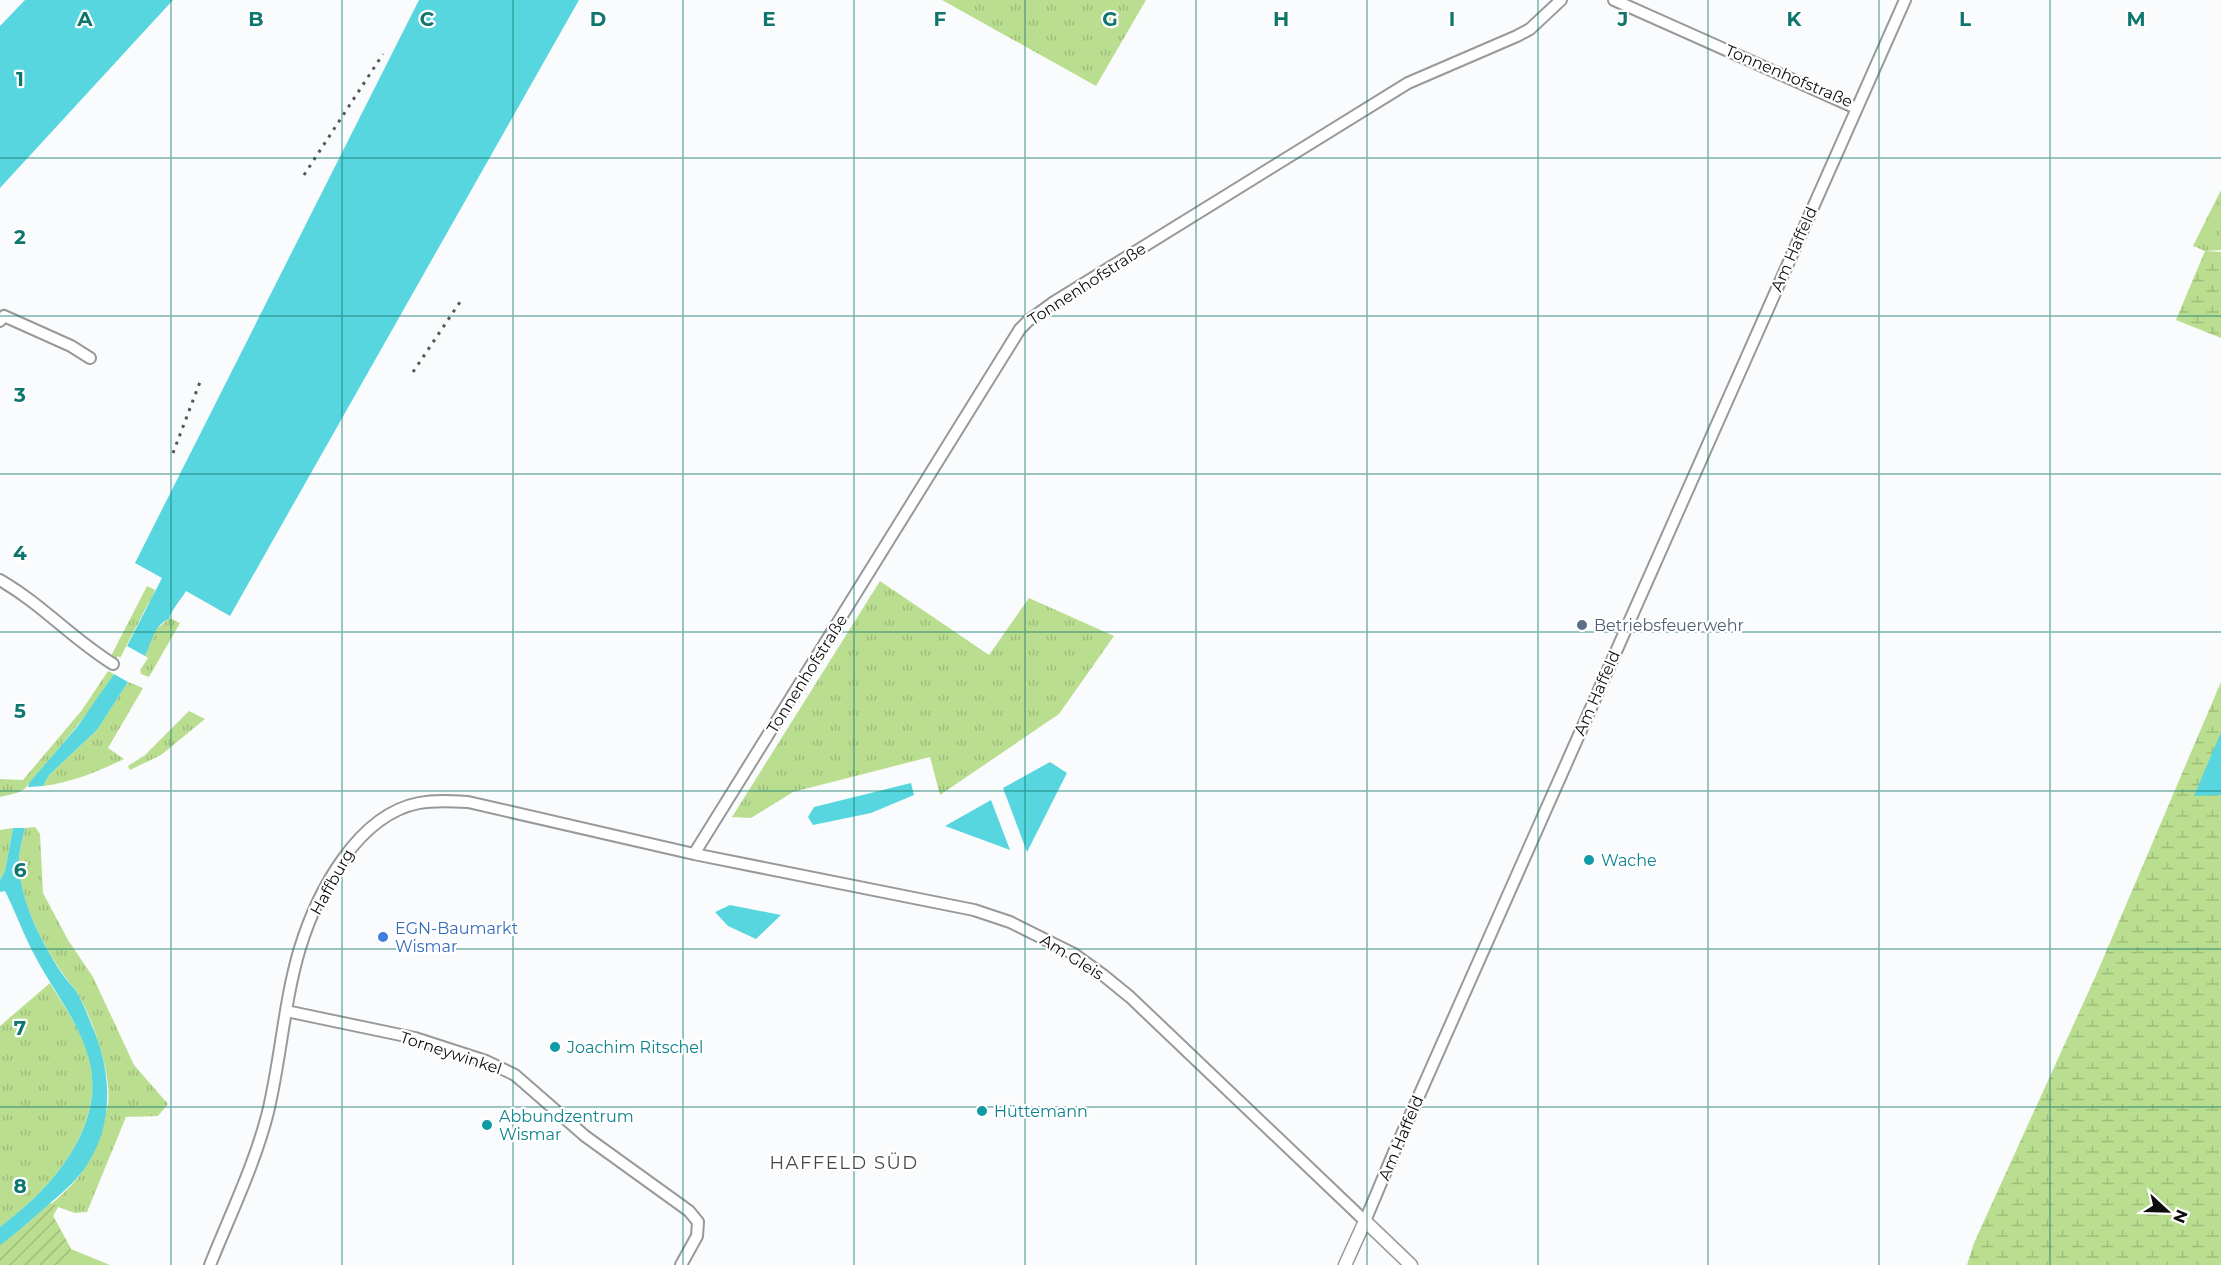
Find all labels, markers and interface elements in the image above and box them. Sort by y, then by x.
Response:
text: A [76,7,93,31]
text: B [248,7,264,31]
text: C [420,7,435,31]
text: D [590,7,606,31]
text: E [762,7,776,31]
text: F [934,7,947,31]
text: G [1102,7,1118,31]
text: H [1273,7,1289,31]
text: I [1449,7,1455,31]
text: J [1617,7,1628,31]
text: K [1787,7,1803,31]
text: L [1959,7,1971,31]
text: M [2126,7,2146,31]
street label: Tonnenhofstraße [1722,41,1856,111]
text: 1 [16,67,24,91]
street label: Am Haffeld [1767,204,1821,294]
text: 2 [14,225,26,249]
street label: Tonnenhofstraße [1025,239,1149,329]
text: 3 [13,383,26,407]
text: 4 [13,541,27,565]
street label: Tonnenhofstraße [763,611,851,737]
place label: Betriebsfeuerwehr [1594,616,1744,635]
marker: Betriebsfeuerwehr [1575,618,1589,632]
street label: Am Haffeld [1570,648,1624,738]
text: 5 [14,699,26,723]
street label: Haffburg [306,846,358,918]
place label: Wache [1601,851,1657,870]
marker: Wache [1582,853,1596,867]
text: 6 [14,858,27,882]
place label: EGN-Baumarkt Wismar [395,919,519,956]
marker: EGN-Baumarkt Wismar [376,930,390,944]
street label: Am Gleis [1037,930,1107,984]
text: 7 [14,1016,26,1040]
street label: Torneywinkel [398,1028,504,1078]
place label: Joachim Ritschel [566,1038,703,1057]
marker: Joachim Ritschel [548,1040,562,1054]
street label: Am Haffeld [1375,1093,1427,1183]
place label: Hüttemann [994,1102,1088,1121]
marker: Hüttemann [975,1104,989,1118]
place label: Abbundzentrum Wismar [499,1107,634,1144]
marker: Abbundzentrum Wismar [480,1118,494,1132]
district label: HAFFELD SÜD [769,1152,919,1174]
text: 8 [13,1174,27,1198]
north arrow [2137,1181,2197,1241]
text: N [2169,1207,2192,1226]

